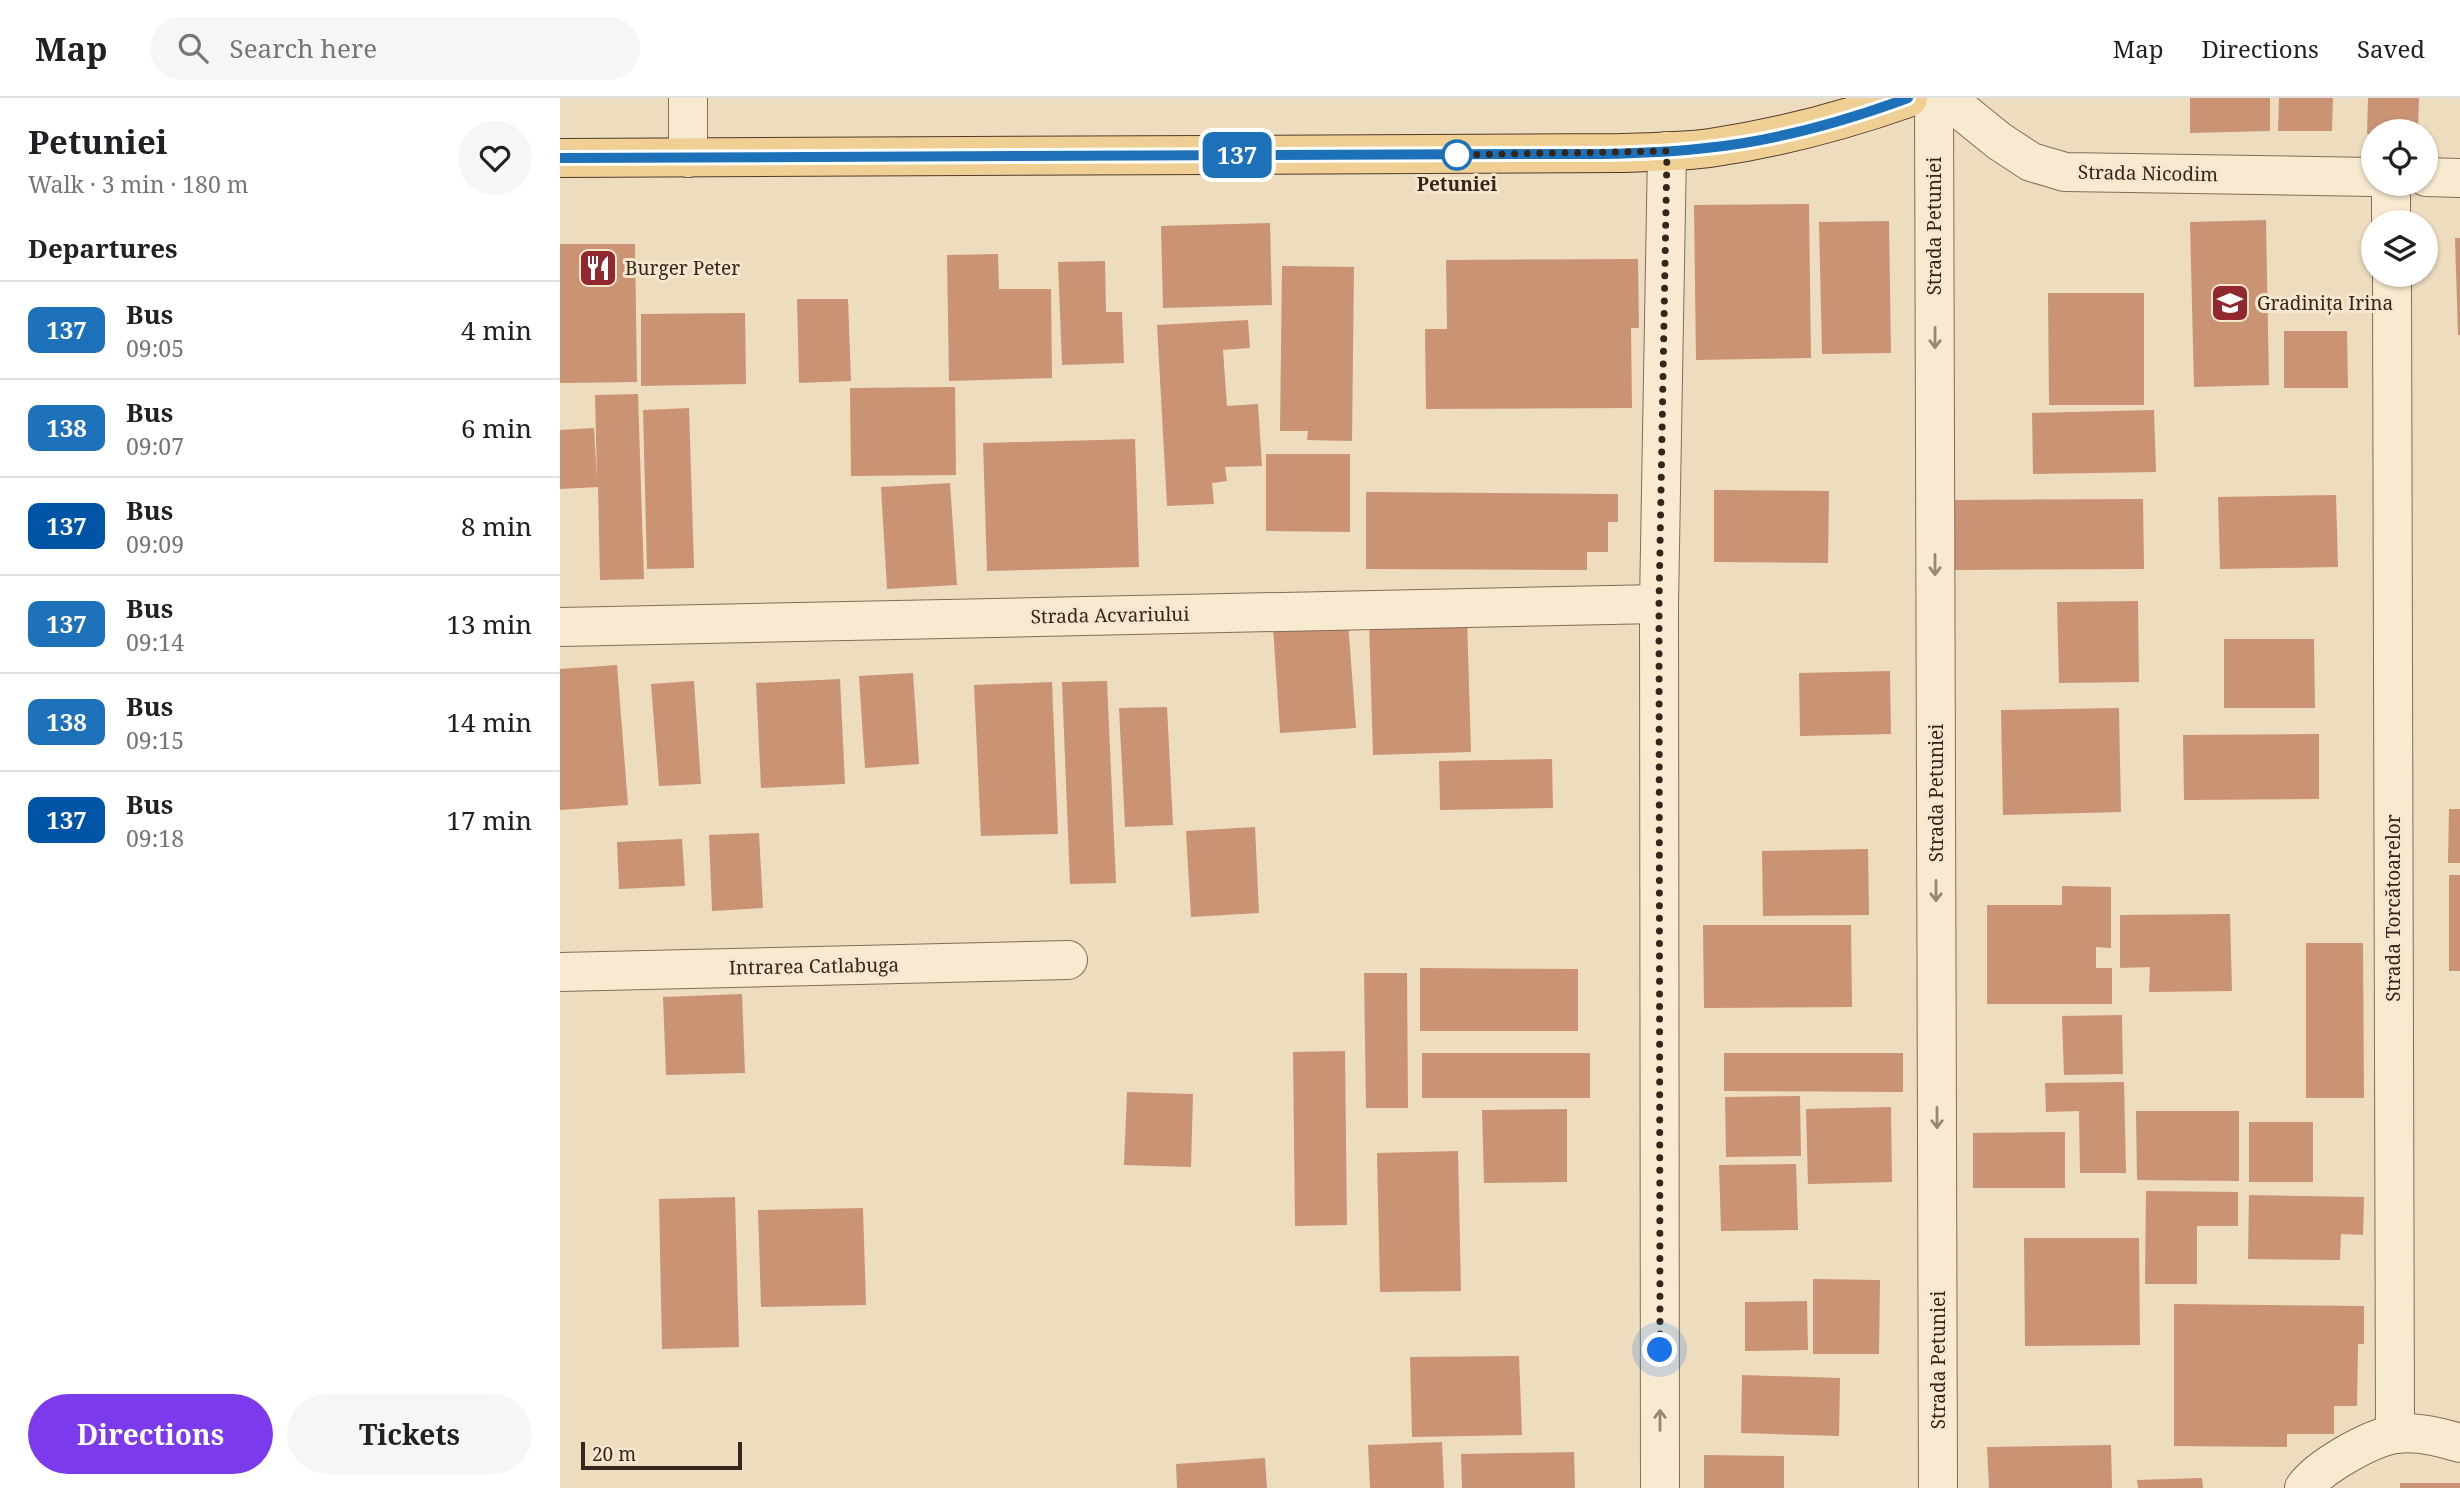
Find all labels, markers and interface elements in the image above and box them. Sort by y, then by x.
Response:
search box [150,17,640,80]
text: Map [35,26,108,71]
icon: search [174,29,212,67]
text: Search here [230,30,377,66]
text: Map [2113,32,2164,65]
text: Directions [2202,32,2319,65]
text: Saved [2357,32,2425,65]
text: Petuniei [28,119,167,164]
map controls [2361,119,2438,287]
button: locate [2361,119,2438,196]
button: heart [458,121,532,195]
line badge: 137 [1197,132,1277,178]
text: 137 [1217,138,1257,171]
marker: Petuniei [1442,140,1472,170]
street label: Strada Petuniei [1921,157,1947,295]
street label: Strada Nicodim [2078,159,2218,187]
text: Walk · 3 min · 180 m [28,168,248,200]
place label: Petuniei [1417,171,1497,197]
button: layers [2361,210,2438,287]
text: Departures [28,230,178,266]
restaurant icon: Burger Peter [577,247,619,289]
place label: Burger Peter [625,255,740,281]
school or university icon: Gradinița Irina [2209,282,2251,324]
place label: Gradinița Irina [2257,290,2393,316]
text: Bus [126,296,173,332]
text: 4 min [461,312,532,348]
text: 137 [46,313,87,346]
one-way arrow [1928,326,1942,349]
text: 09:05 [126,332,184,364]
text: Bus [126,394,173,430]
text: 6 min [461,410,532,446]
text: 138 [46,411,87,444]
text: 09:07 [126,430,184,462]
text: Bus [126,492,173,528]
text: 8 min [461,508,532,544]
text: 137 [46,509,87,542]
text: 09:09 [126,528,184,560]
one-way arrow [1928,553,1942,576]
text: Bus [126,590,173,626]
street label: Strada Acvariului [1030,601,1190,629]
text: 13 min [447,606,532,642]
text: 137 [46,607,87,640]
text: 09:14 [126,626,184,658]
text: Bus [126,688,173,724]
text: 14 min [447,704,532,740]
text: 138 [46,705,87,738]
text: 09:15 [126,724,184,756]
street label: Strada Petuniei [1923,724,1949,862]
text: Bus [126,786,173,822]
text: 17 min [447,802,532,838]
text: 137 [46,803,87,836]
street label: Strada Torcătoarelor [2380,814,2406,1002]
text: 09:18 [126,822,184,854]
one-way arrow [1929,879,1943,902]
street label: Intrarea Catlabuga [729,952,899,980]
one-way arrow [1930,1106,1944,1129]
street label: Strada Petuniei [1925,1291,1951,1429]
your location [1642,1332,1677,1367]
button: Directions [28,1394,273,1474]
button: Tickets [287,1394,532,1474]
one-way arrow [1653,1409,1667,1432]
scale bar [581,1439,742,1471]
text: 20 m [592,1441,636,1467]

